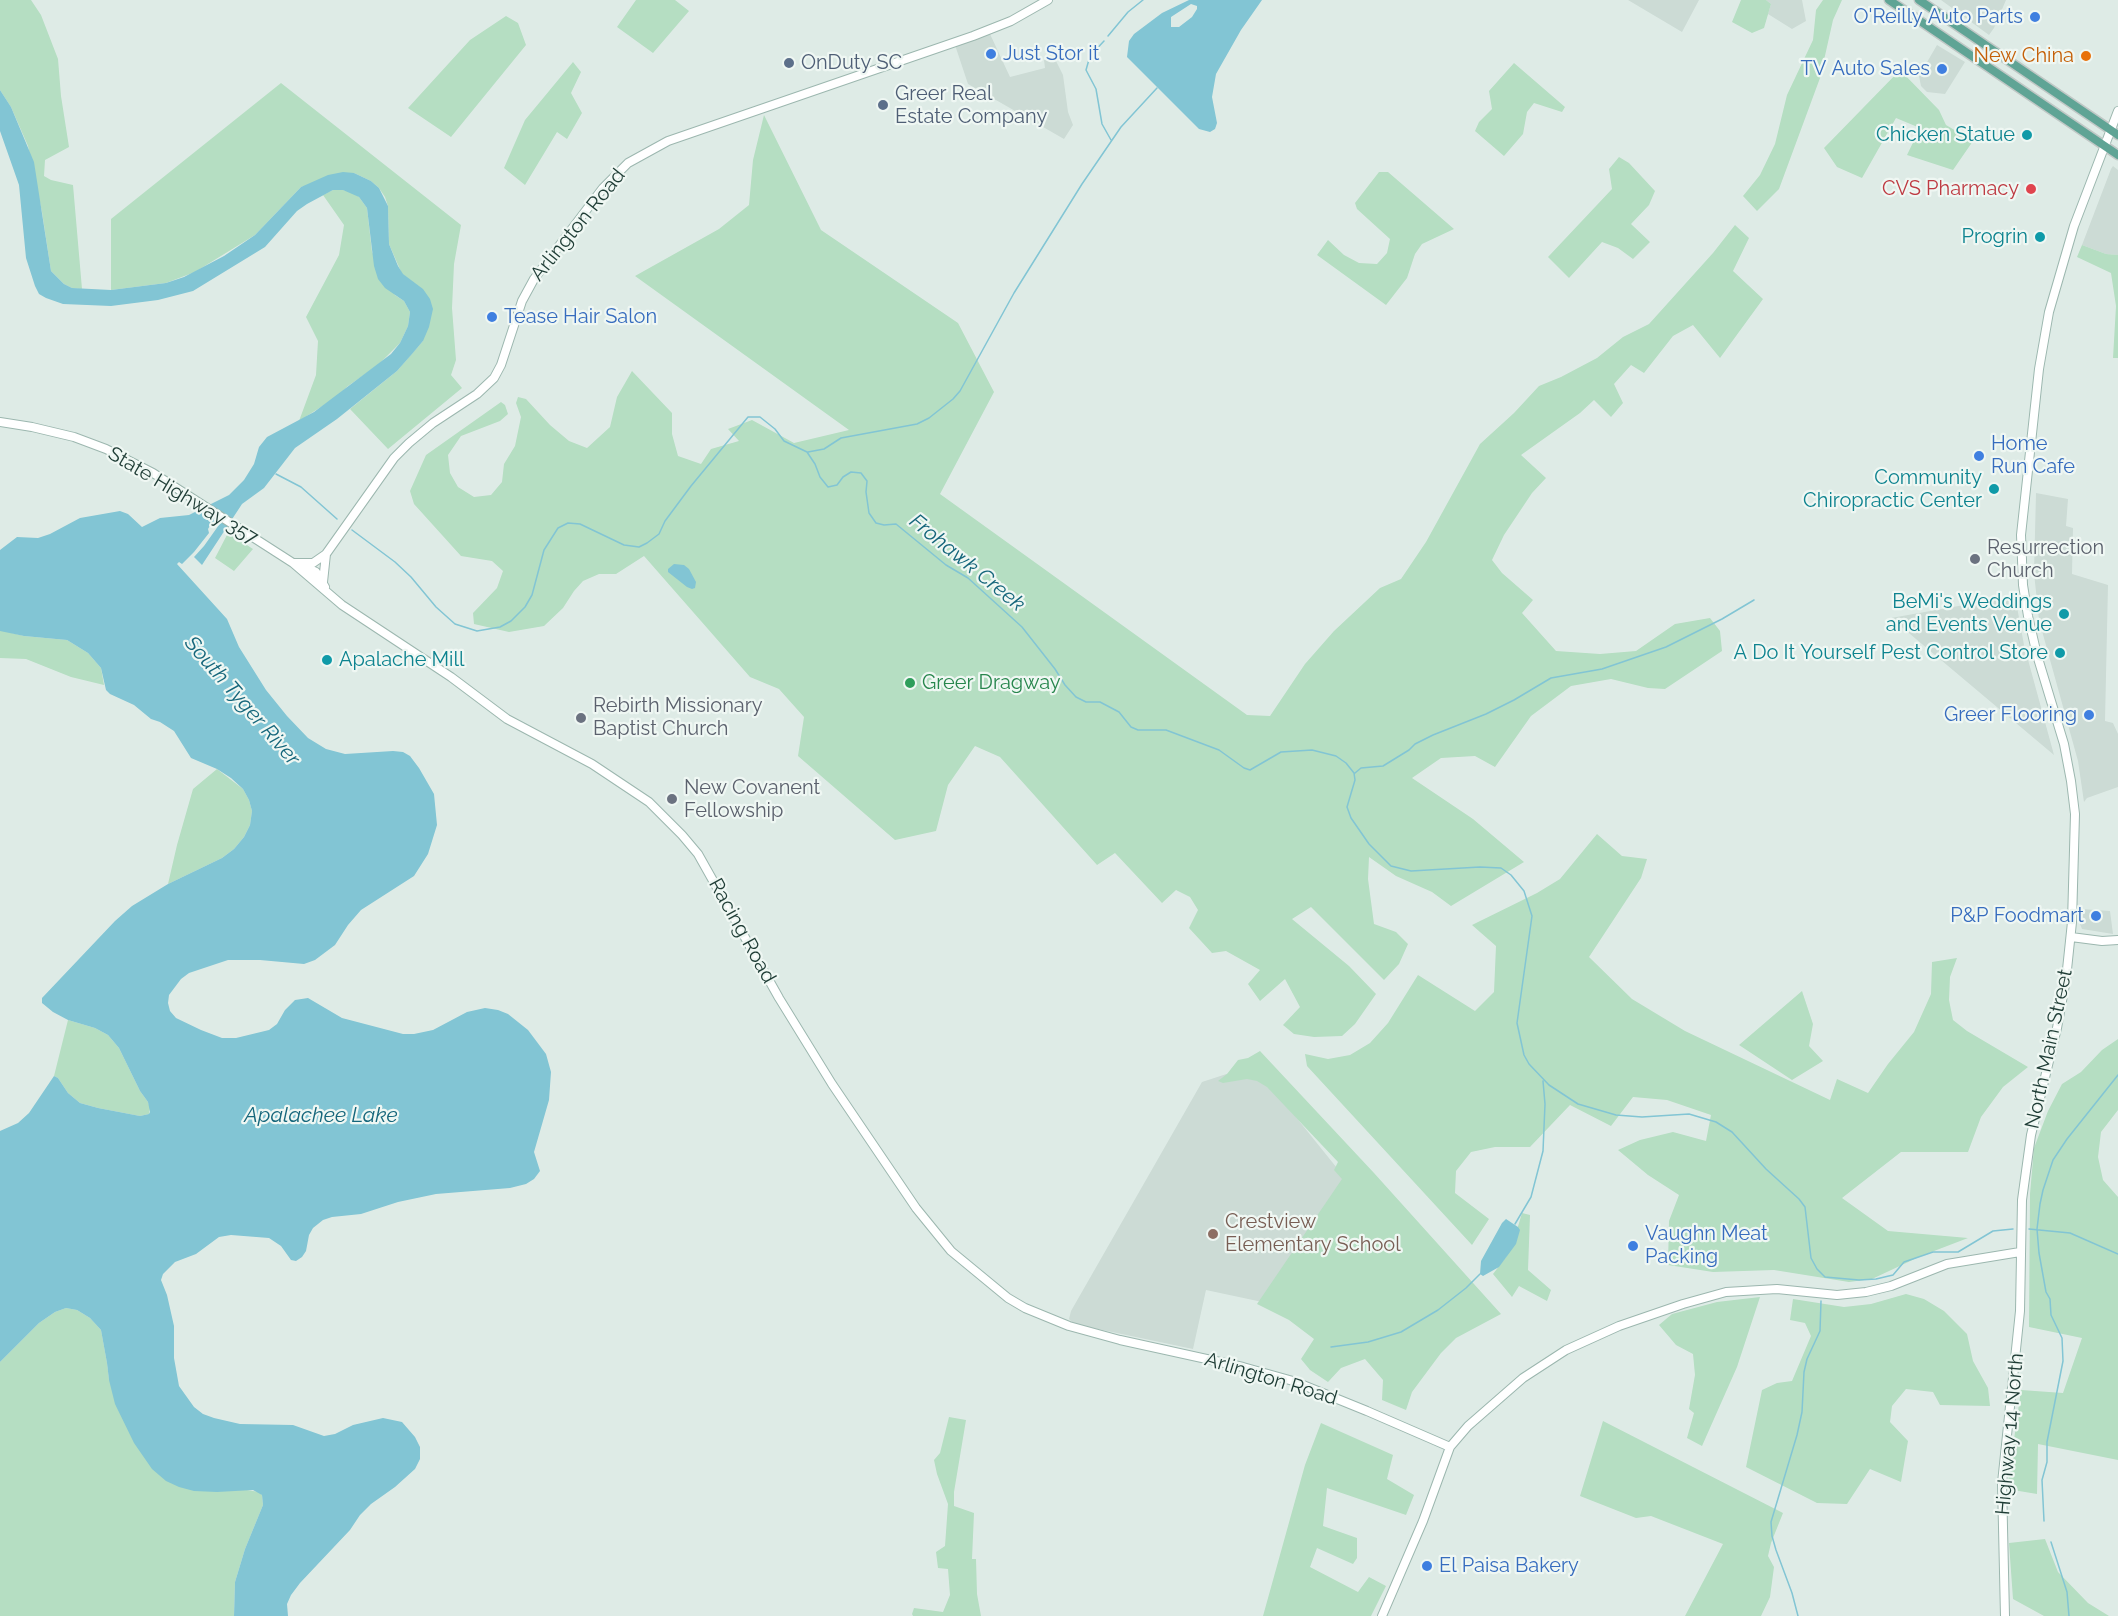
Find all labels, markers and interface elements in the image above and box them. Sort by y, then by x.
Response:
place label: O'Reilly Auto Parts [1853,5,2023,29]
marker: O'Reilly Auto Parts [2028,10,2042,24]
place label: Just Stor it [1003,42,1099,66]
place label: New China [1974,44,2074,68]
marker: Just Stor it [984,47,998,61]
marker: New China [2079,49,2093,63]
place label: OnDuty SC [801,51,902,75]
marker: OnDuty SC [782,56,796,70]
place label: TV Auto Sales [1801,57,1930,81]
marker: TV Auto Sales [1935,62,1949,76]
place label: Greer Real Estate Company [895,82,1047,129]
marker: Greer Real Estate Company [876,98,890,112]
place label: Chicken Statue [1876,123,2015,147]
marker: Chicken Statue [2020,128,2034,142]
street label: Arlington Road [525,164,631,286]
place label: CVS Pharmacy [1882,177,2019,201]
marker: CVS Pharmacy [2024,182,2038,196]
place label: Progrin [1962,225,2028,249]
marker: Progrin [2033,230,2047,244]
place label: Tease Hair Salon [504,305,657,329]
marker: Tease Hair Salon [485,310,499,324]
place label: Home Run Cafe [1991,432,2075,479]
street label: State Highway 357 [104,442,262,550]
marker: Home Run Cafe [1972,449,1986,463]
place label: Community Chiropractic Center [1803,466,1982,513]
marker: Community Chiropractic Center [1987,482,2001,496]
water label: Frohawk Creek [904,509,1030,617]
place label: Resurrection Church [1987,536,2104,583]
marker: Resurrection Church [1968,552,1982,566]
place label: BeMi's Weddings and Events Venue [1886,590,2052,637]
marker: BeMi's Weddings and Events Venue [2057,607,2071,621]
water label: South Tyger River [179,631,305,771]
place label: A Do It Yourself Pest Control Store [1734,641,2048,665]
marker: A Do It Yourself Pest Control Store [2053,646,2067,660]
place label: Apalache Mill [339,648,464,672]
marker: Apalache Mill [320,653,334,667]
place label: Greer Dragway [922,671,1061,695]
marker: Greer Dragway [903,676,917,690]
place label: Rebirth Missionary Baptist Church [593,694,763,741]
place label: Greer Flooring [1944,703,2077,727]
marker: Greer Flooring [2082,708,2096,722]
marker: Rebirth Missionary Baptist Church [574,711,588,725]
place label: New Covanent Fellowship [684,776,820,823]
marker: New Covanent Fellowship [665,792,679,806]
street label: Racing Road [703,874,781,988]
place label: P&P Foodmart [1950,904,2084,928]
marker: P&P Foodmart [2089,909,2103,923]
street label: North Main Street [2020,967,2078,1131]
water label: Apalachee Lake [244,1103,398,1129]
place label: Crestview Elementary School [1225,1210,1401,1257]
place label: Vaughn Meat Packing [1645,1222,1768,1269]
marker: Crestview Elementary School [1206,1227,1220,1241]
marker: Vaughn Meat Packing [1626,1239,1640,1253]
street label: Arlington Road [1202,1347,1340,1411]
street label: Highway 14 North [1991,1352,2029,1516]
place label: El Paisa Bakery [1439,1554,1579,1578]
marker: El Paisa Bakery [1420,1559,1434,1573]

